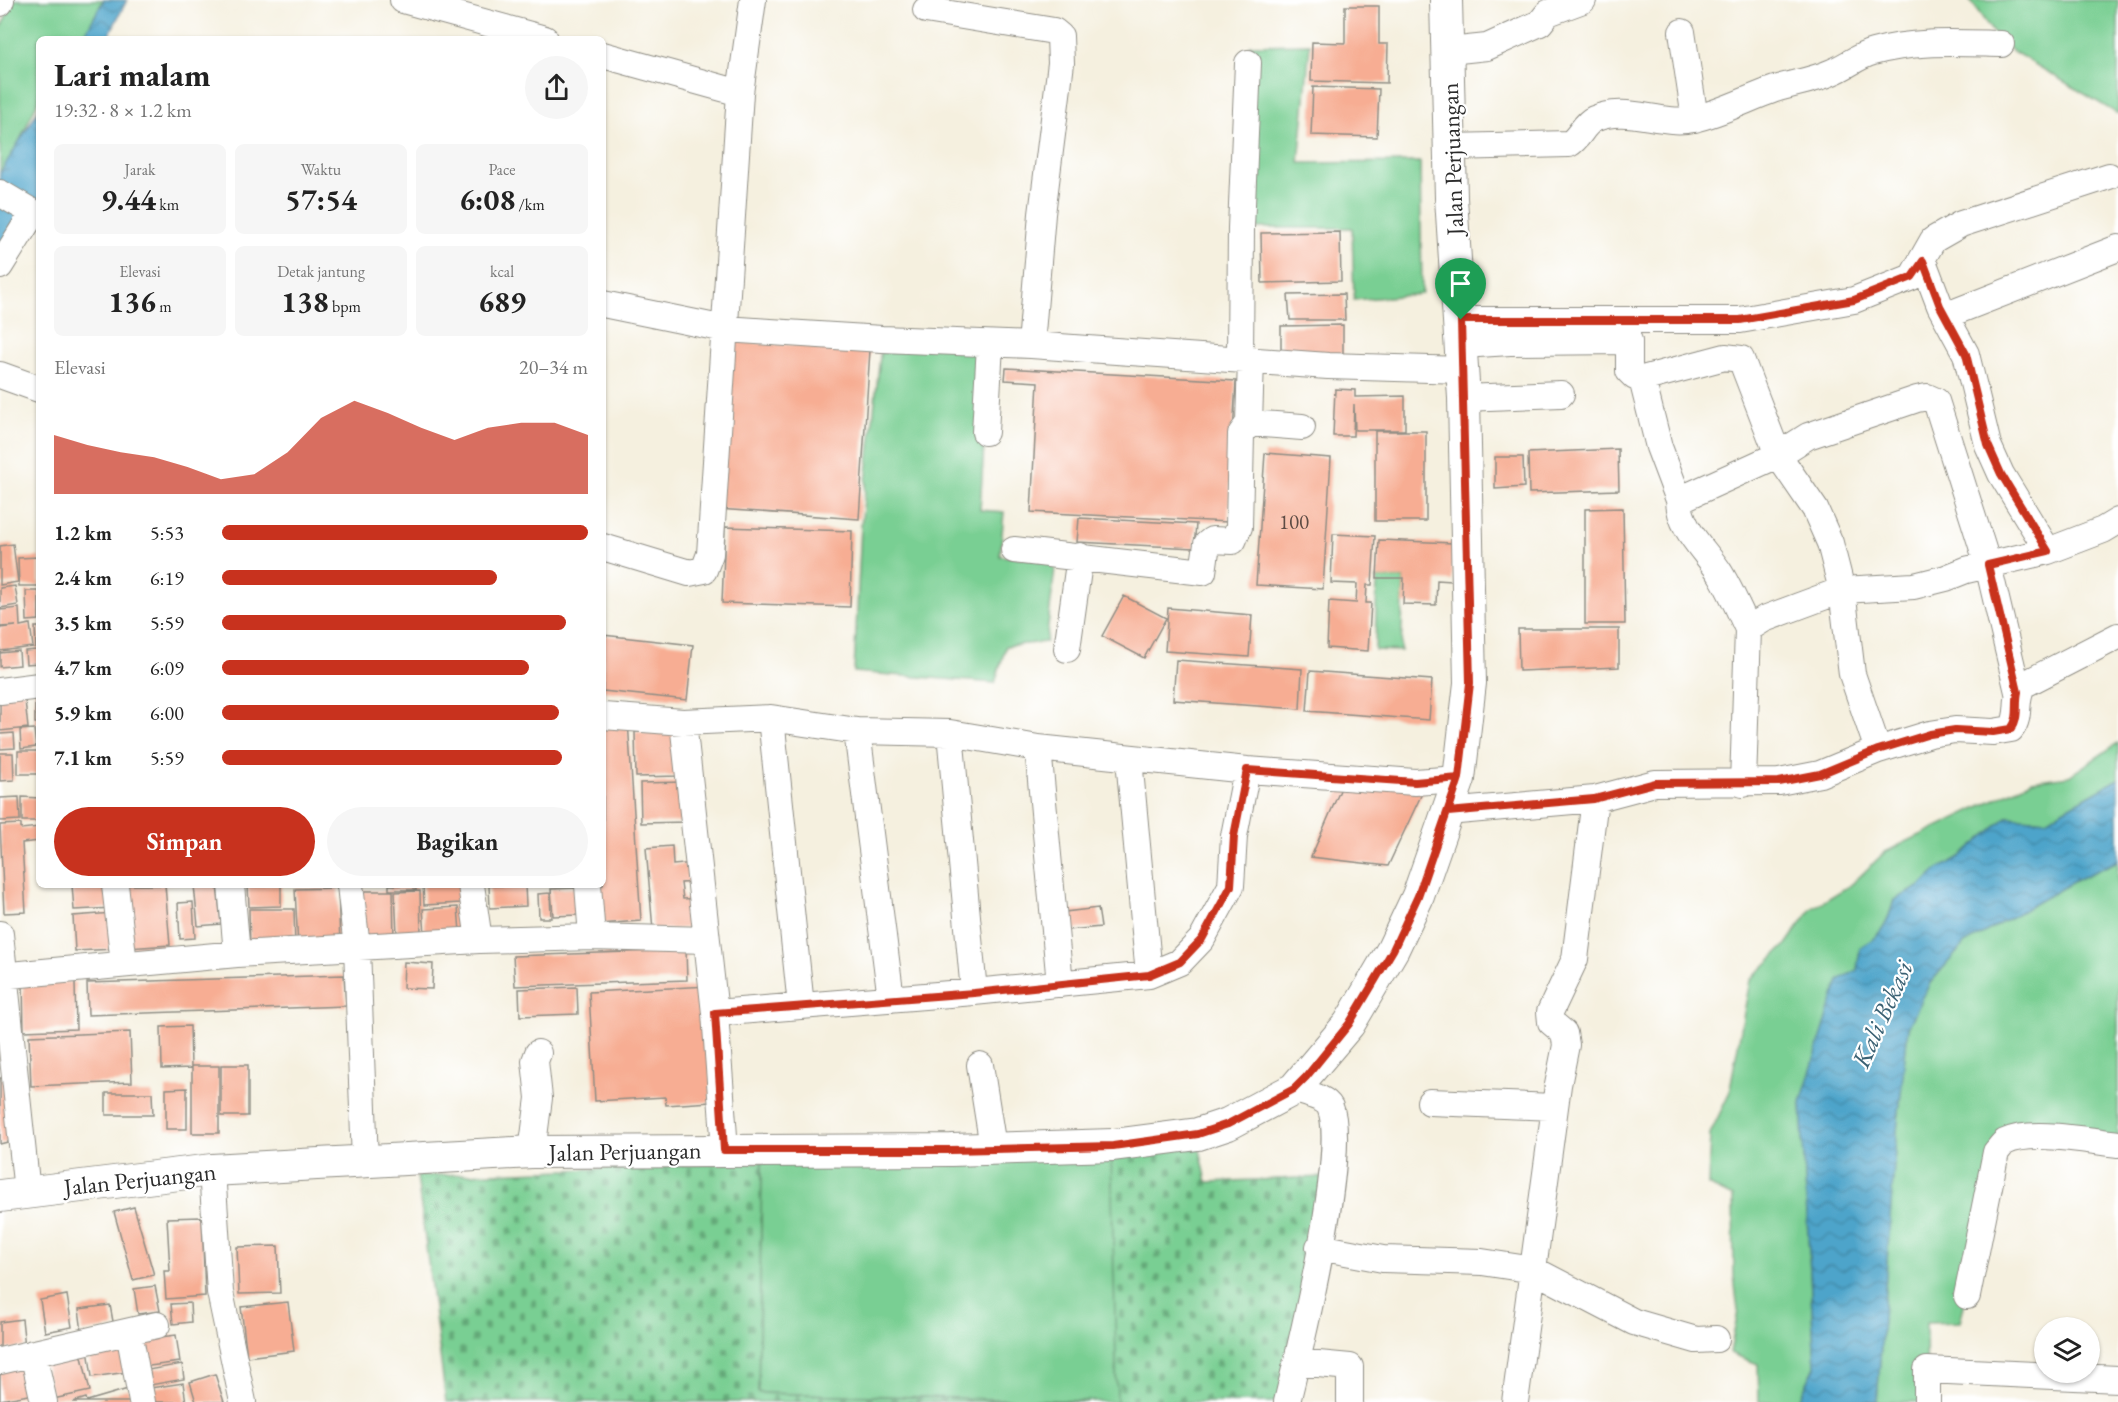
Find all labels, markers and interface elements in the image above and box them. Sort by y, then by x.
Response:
text: Lari malam [54,53,211,96]
button: share [525,56,588,119]
street label: Jalan Perjuangan [1434,82,1470,238]
text: 19:32 · 8 × 1.2 km [54,97,192,123]
text: Jarak [124,159,156,180]
text: Waktu [301,159,341,180]
text: Pace [489,159,515,180]
text: 9.44 [101,180,156,219]
text: 57:54 [285,180,357,219]
text: 6:08 [459,180,515,219]
text: km [156,194,179,215]
text: /km [515,194,545,215]
pin [1435,258,1486,320]
text: Elevasi [119,261,161,282]
text: Detak jantung [277,261,365,282]
text: kcal [490,261,514,282]
icon: arrive [1444,267,1477,300]
text: 136 [108,282,156,321]
text: 138 [281,282,329,321]
text: 689 [478,282,526,321]
text: m [156,296,172,317]
text: bpm [329,296,361,317]
text: Elevasi [54,354,106,380]
text: 20–34 m [519,354,588,380]
house number: 100 [1279,508,1309,535]
text: 1.2 km [54,520,112,546]
text: 5:53 [150,520,184,546]
text: 2.4 km [54,565,112,591]
text: 6:19 [150,565,184,591]
text: 3.5 km [54,610,112,636]
text: 5:59 [150,610,184,636]
text: 4.7 km [54,655,112,681]
text: 6:09 [150,655,184,681]
text: 5.9 km [54,700,112,726]
text: 6:00 [150,700,184,726]
text: 7.1 km [54,745,112,771]
text: 5:59 [150,745,184,771]
button: Simpan [54,807,315,876]
button: Bagikan [327,807,588,876]
water label: Kali Bekasi [1843,954,1921,1074]
street label: Jalan Perjuangan [546,1134,702,1168]
street label: Jalan Perjuangan [60,1156,218,1203]
map controls [2034,1317,2100,1383]
button: layers [2034,1317,2100,1383]

